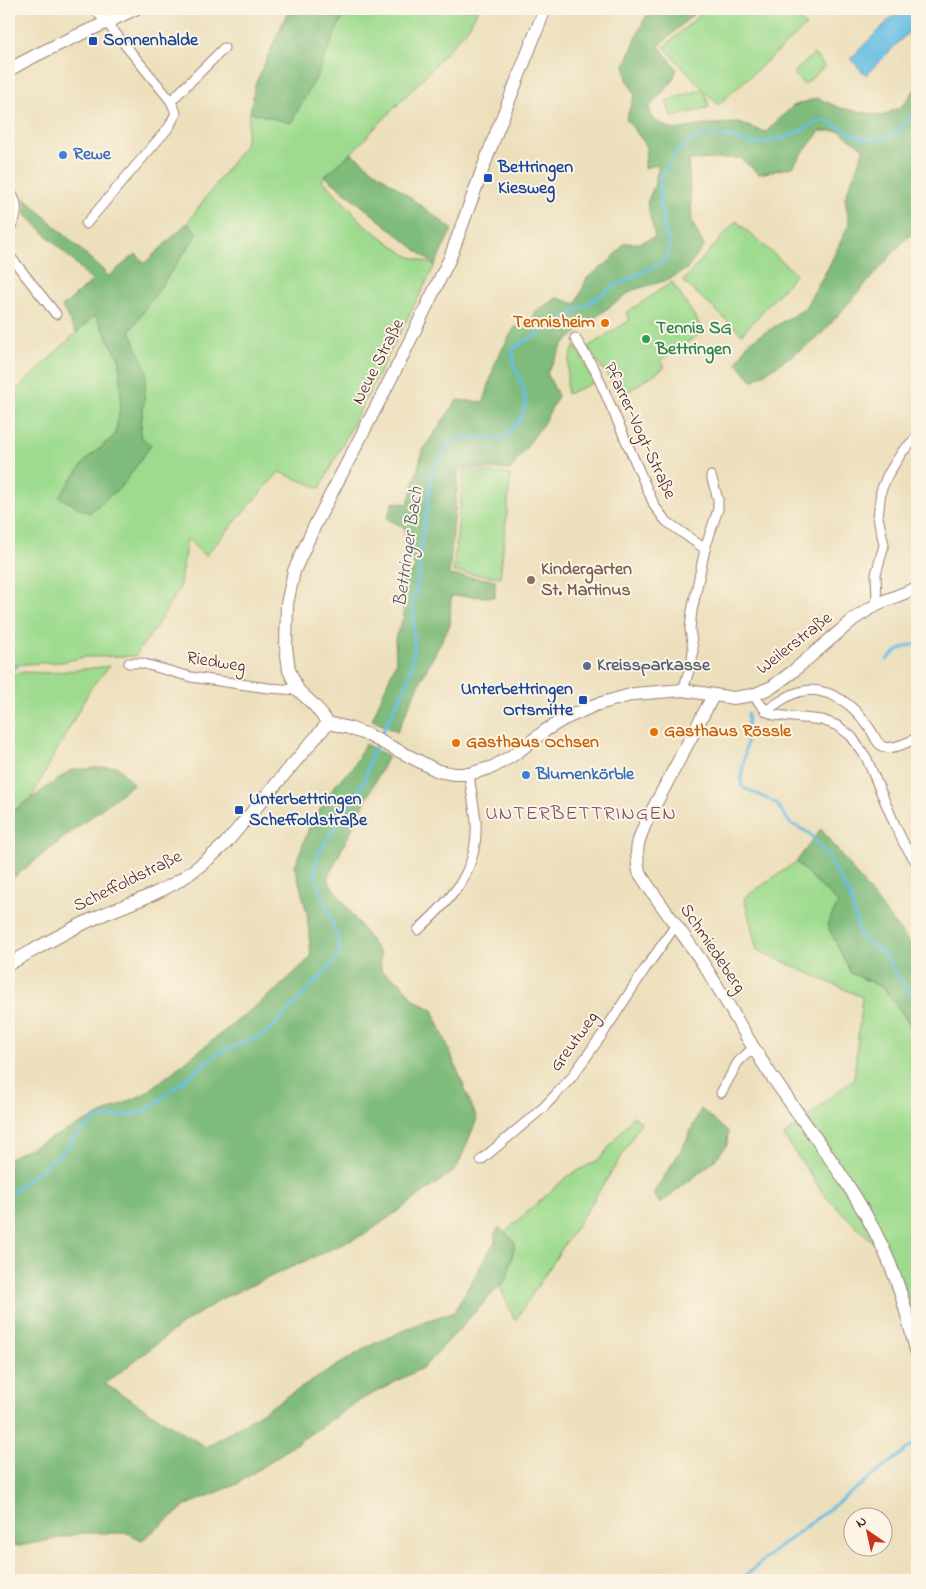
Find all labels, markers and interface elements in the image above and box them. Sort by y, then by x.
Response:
place label: Sonnenhalde [103,28,199,54]
marker: Sonnenhalde [87,35,99,47]
place label: Rewe [73,142,112,168]
marker: Rewe [57,149,69,161]
place label: Bettringen Kiesweg [497,155,573,203]
marker: Bettringen Kiesweg [482,172,494,184]
place label: Tennisheim [513,310,595,336]
street label: Neue Straße [346,314,412,410]
place label: Tennis SG Bettringen [655,316,732,364]
marker: Tennisheim [599,317,611,329]
marker: Tennis SG Bettringen [640,333,652,345]
street label: Pfarrer-Vogt-Straße [595,358,682,505]
water label: Bettringer Bach [387,484,432,609]
place label: Kindergarten St. Martinus [541,557,632,604]
marker: Kindergarten St. Martinus [525,574,537,586]
street label: Weilerstraße [752,606,839,682]
street label: Riedweg [184,646,247,681]
place label: Kreissparkasse [597,653,711,679]
marker: Kreissparkasse [581,660,593,672]
place label: Unterbettringen Ortsmitte [461,677,574,724]
marker: Unterbettringen Ortsmitte [577,694,589,706]
place label: Gasthaus Rössle [664,719,792,745]
marker: Gasthaus Rössle [648,726,660,738]
place label: Gasthaus Ochsen [466,730,599,756]
marker: Gasthaus Ochsen [450,737,462,749]
place label: Blumenkörble [535,762,635,788]
marker: Blumenkörble [520,769,532,781]
place label: Unterbettringen Scheffoldstraße [249,787,368,834]
district label: UNTERBETTRINGEN [485,800,677,829]
marker: Unterbettringen Scheffoldstraße [233,804,245,816]
street label: Scheffoldstraße [69,844,188,920]
street label: Schmiedeberg [672,899,752,999]
street label: Greutweg [544,1006,607,1078]
north arrow [844,1506,894,1556]
text: N [852,1511,871,1534]

